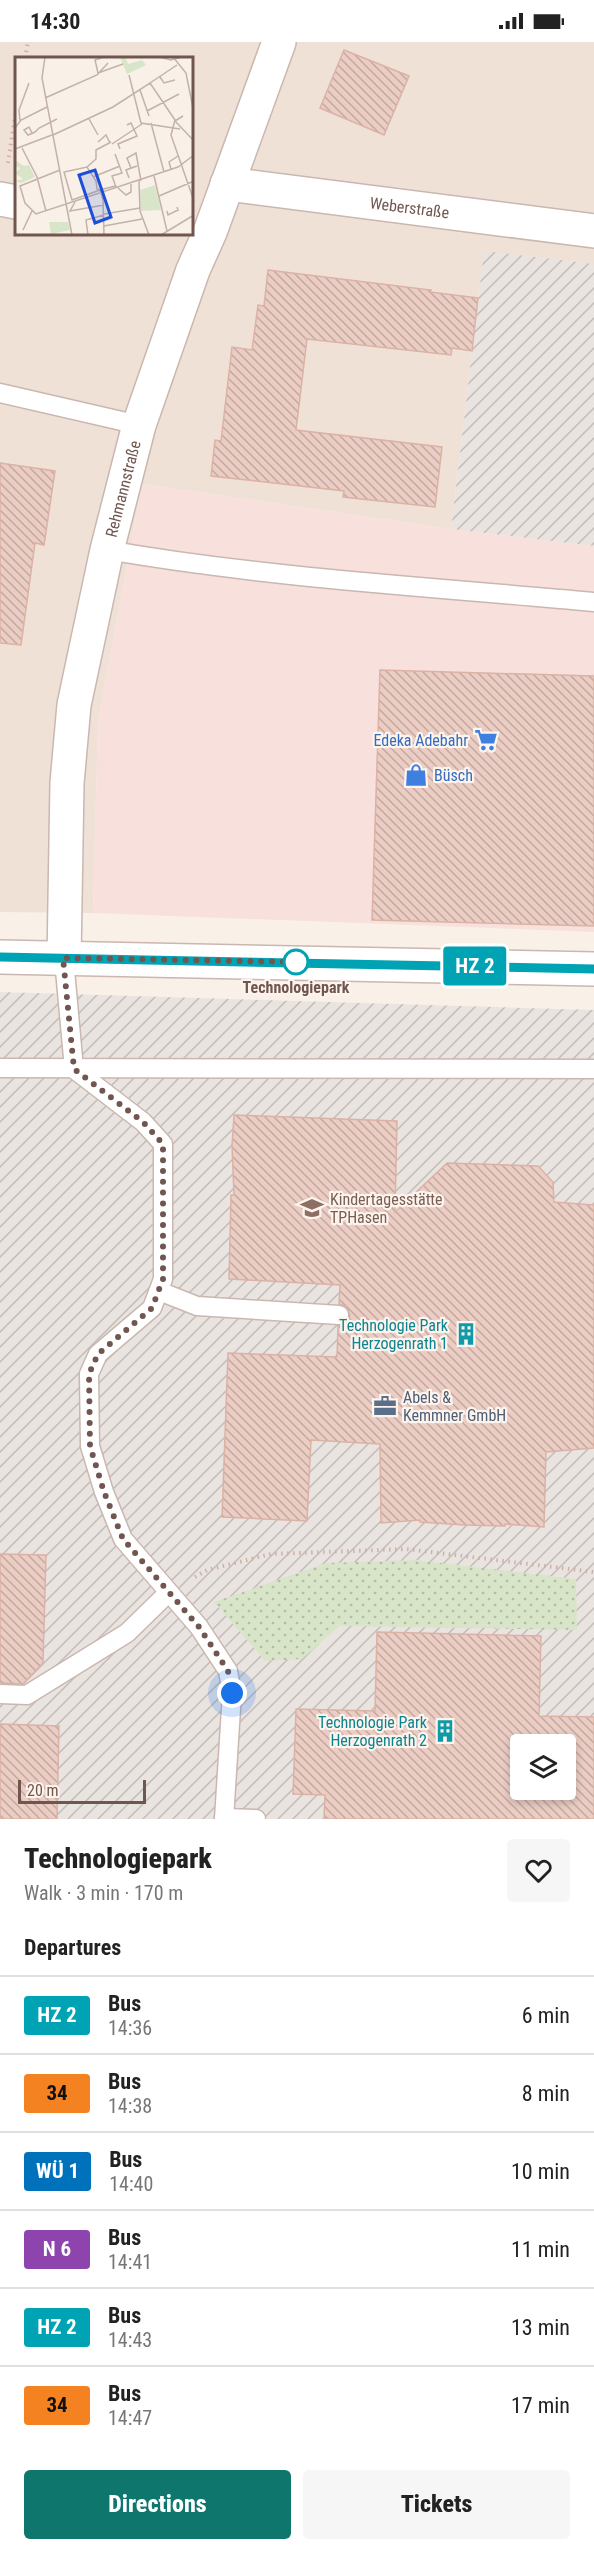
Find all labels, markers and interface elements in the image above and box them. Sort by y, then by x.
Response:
text: 14:30 [30,9,81,34]
inset map [15,57,194,236]
street label: Weberstraße [369,193,450,222]
street label: Rehmannstraße [101,438,144,539]
supermarket icon: Edeka Adebahr [473,727,499,753]
place label: Edeka Adebahr [373,731,468,750]
shop icon: Büsch [403,762,429,788]
place label: Büsch [434,766,473,785]
line badge: HZ 2 [433,946,517,986]
marker: Technologiepark [283,949,309,975]
text: HZ 2 [455,954,495,978]
place label: Technologiepark [243,978,350,997]
place label: Kindertagesstätte TPHasen [330,1190,443,1227]
school or university icon: Kindertagesstätte TPHasen [299,1195,325,1221]
place label: Technologie Park Herzogenrath 1 [339,1316,449,1353]
building icon: Technologie Park Herzogenrath 1 [453,1321,479,1347]
place label: Abels & Kemmner GmbH [403,1388,506,1425]
office icon: Abels & Kemmner GmbH [372,1393,398,1419]
your location [217,1678,247,1708]
place label: Technologie Park Herzogenrath 2 [318,1713,428,1750]
building icon: Technologie Park Herzogenrath 2 [432,1718,458,1744]
map controls [510,1734,576,1800]
button: layers [510,1734,576,1800]
scale bar [18,1777,146,1804]
text: 20 m [27,1781,59,1800]
button: heart [507,1839,570,1902]
text: Technologiepark [24,1842,212,1875]
text: Walk · 3 min · 170 m [24,1881,183,1905]
text: Departures [24,1935,121,1960]
text: Bus [108,1991,141,2016]
text: HZ 2 [37,2003,77,2027]
text: 6 min [522,2003,570,2028]
text: 14:36 [108,2016,152,2040]
text: Bus [108,2069,141,2094]
text: 34 [46,2081,68,2105]
text: 8 min [522,2081,570,2106]
text: 14:38 [108,2094,152,2118]
text: Bus [109,2147,142,2172]
text: WÜ 1 [36,2159,79,2183]
text: 10 min [511,2159,570,2184]
text: 14:40 [109,2172,153,2196]
text: Bus [108,2225,141,2250]
text: N 6 [43,2237,71,2261]
text: 11 min [511,2237,570,2262]
text: 14:41 [108,2250,152,2274]
text: Bus [108,2303,141,2328]
text: HZ 2 [37,2315,77,2339]
text: 13 min [511,2315,570,2340]
text: 14:43 [108,2328,152,2352]
text: Bus [108,2381,141,2406]
text: 34 [46,2393,68,2417]
text: 17 min [511,2393,570,2418]
text: 14:47 [108,2406,152,2430]
button: Directions [24,2470,291,2539]
button: Tickets [303,2470,570,2539]

